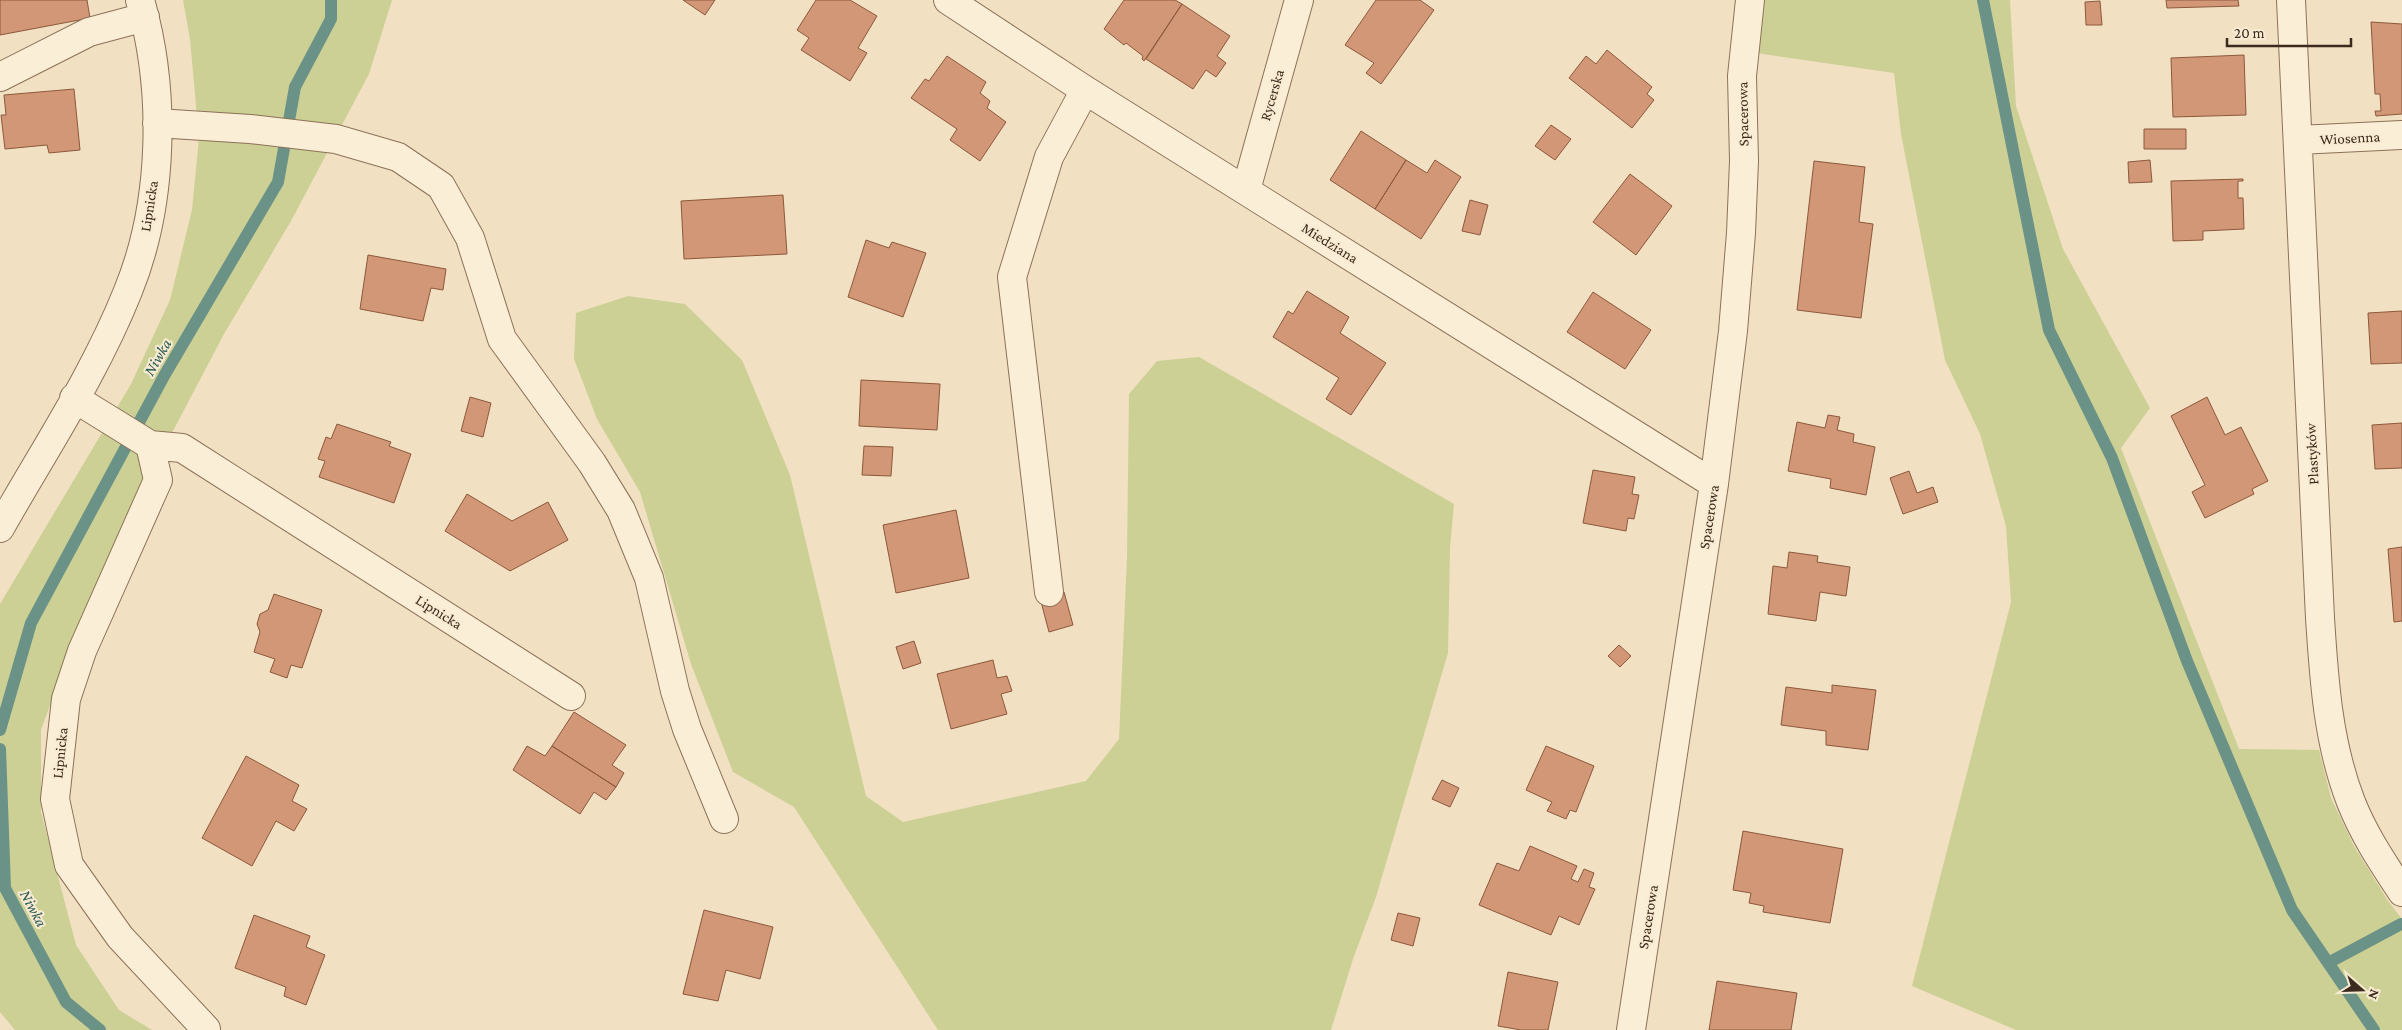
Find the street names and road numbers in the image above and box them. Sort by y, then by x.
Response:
street label: Rycerska [1257,67,1288,123]
street label: Spacerowa [1734,81,1753,147]
street label: Wiosenna [2319,128,2381,148]
street label: Lipnicka [137,179,162,233]
street label: Miedziana [1299,219,1361,267]
street label: Plastyków [2302,422,2323,485]
street label: Spacerowa [1696,484,1723,550]
street label: Lipnicka [412,592,465,633]
street label: Lipnicka [49,727,72,780]
street label: Spacerowa [1635,884,1662,950]

